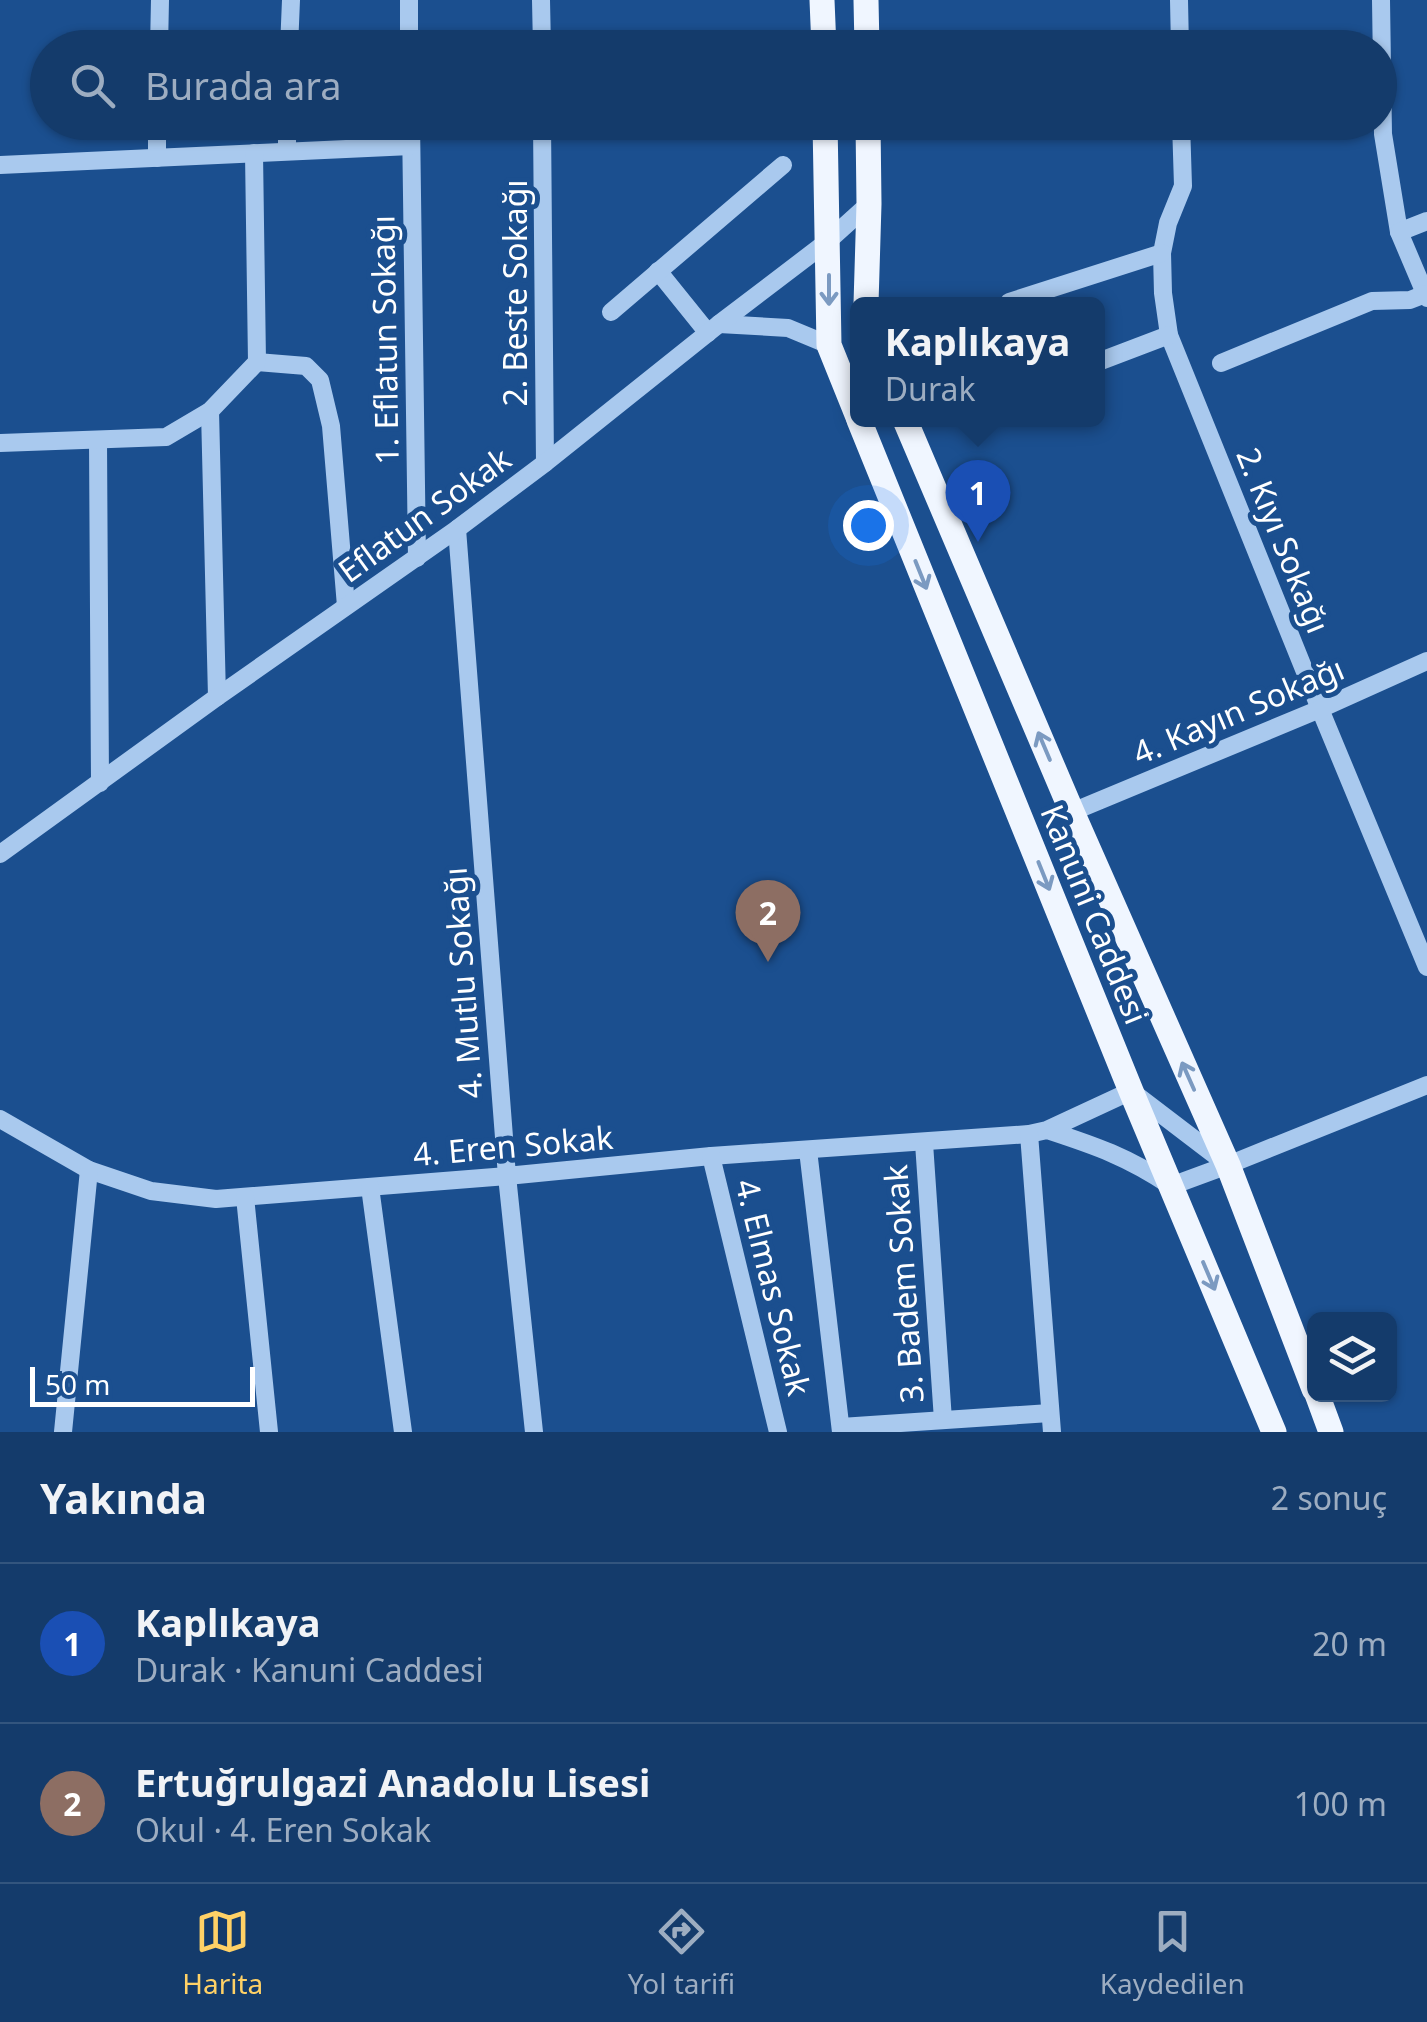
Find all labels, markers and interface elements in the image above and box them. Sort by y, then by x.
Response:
search box [30,30,1397,140]
icon: search [65,58,120,113]
text: Burada ara [145,59,342,111]
street label: 2. Beste Sokağı [493,179,536,407]
street label: 1. Eflatun Sokağı [360,215,408,465]
one-way arrow [820,272,838,305]
popup [850,297,1105,427]
text: Kaplıkaya [885,315,1070,367]
text: Durak [885,367,976,410]
street label: Eflatun Sokak [329,437,519,591]
street label: 2. Kıyı Sokağı [1227,441,1341,639]
pin: 1 [946,460,1010,542]
your location [843,500,894,551]
one-way arrow [914,559,932,590]
street label: 4. Kayın Sokağı [1126,646,1350,774]
one-way arrow [1034,731,1052,762]
street label: Kanuni Caddesi [1031,798,1159,1030]
one-way arrow [1036,860,1054,891]
street label: 4. Mutlu Sokağı [432,866,492,1100]
pin: 2 [736,880,800,962]
one-way arrow [1178,1061,1196,1092]
street label: 4. Eren Sokak [411,1115,615,1175]
street label: 3. Badem Sokak [873,1163,933,1405]
street label: 4. Elmas Sokak [726,1174,822,1400]
one-way arrow [1201,1260,1219,1291]
map controls [1307,1312,1397,1402]
button: layers [1307,1312,1397,1402]
scale bar [30,1362,255,1406]
text: 50 m [45,1365,111,1403]
text: Yakında [40,1469,207,1526]
text: 2 sonuç [1271,1476,1387,1519]
text: Kaplıkaya [135,1596,320,1648]
text: 1 [63,1622,82,1665]
text: 20 m [1312,1622,1387,1665]
text: Durak · Kanuni Caddesi [135,1648,484,1691]
text: Ertuğrulgazi Anadolu Lisesi [135,1756,650,1808]
text: 2 [63,1782,82,1825]
text: 100 m [1294,1782,1387,1825]
text: Okul · 4. Eren Sokak [135,1808,431,1851]
tab: Harita [182,1904,263,2002]
tab: Yol tarifi [628,1904,735,2002]
tab: Kaydedilen [1100,1904,1245,2002]

